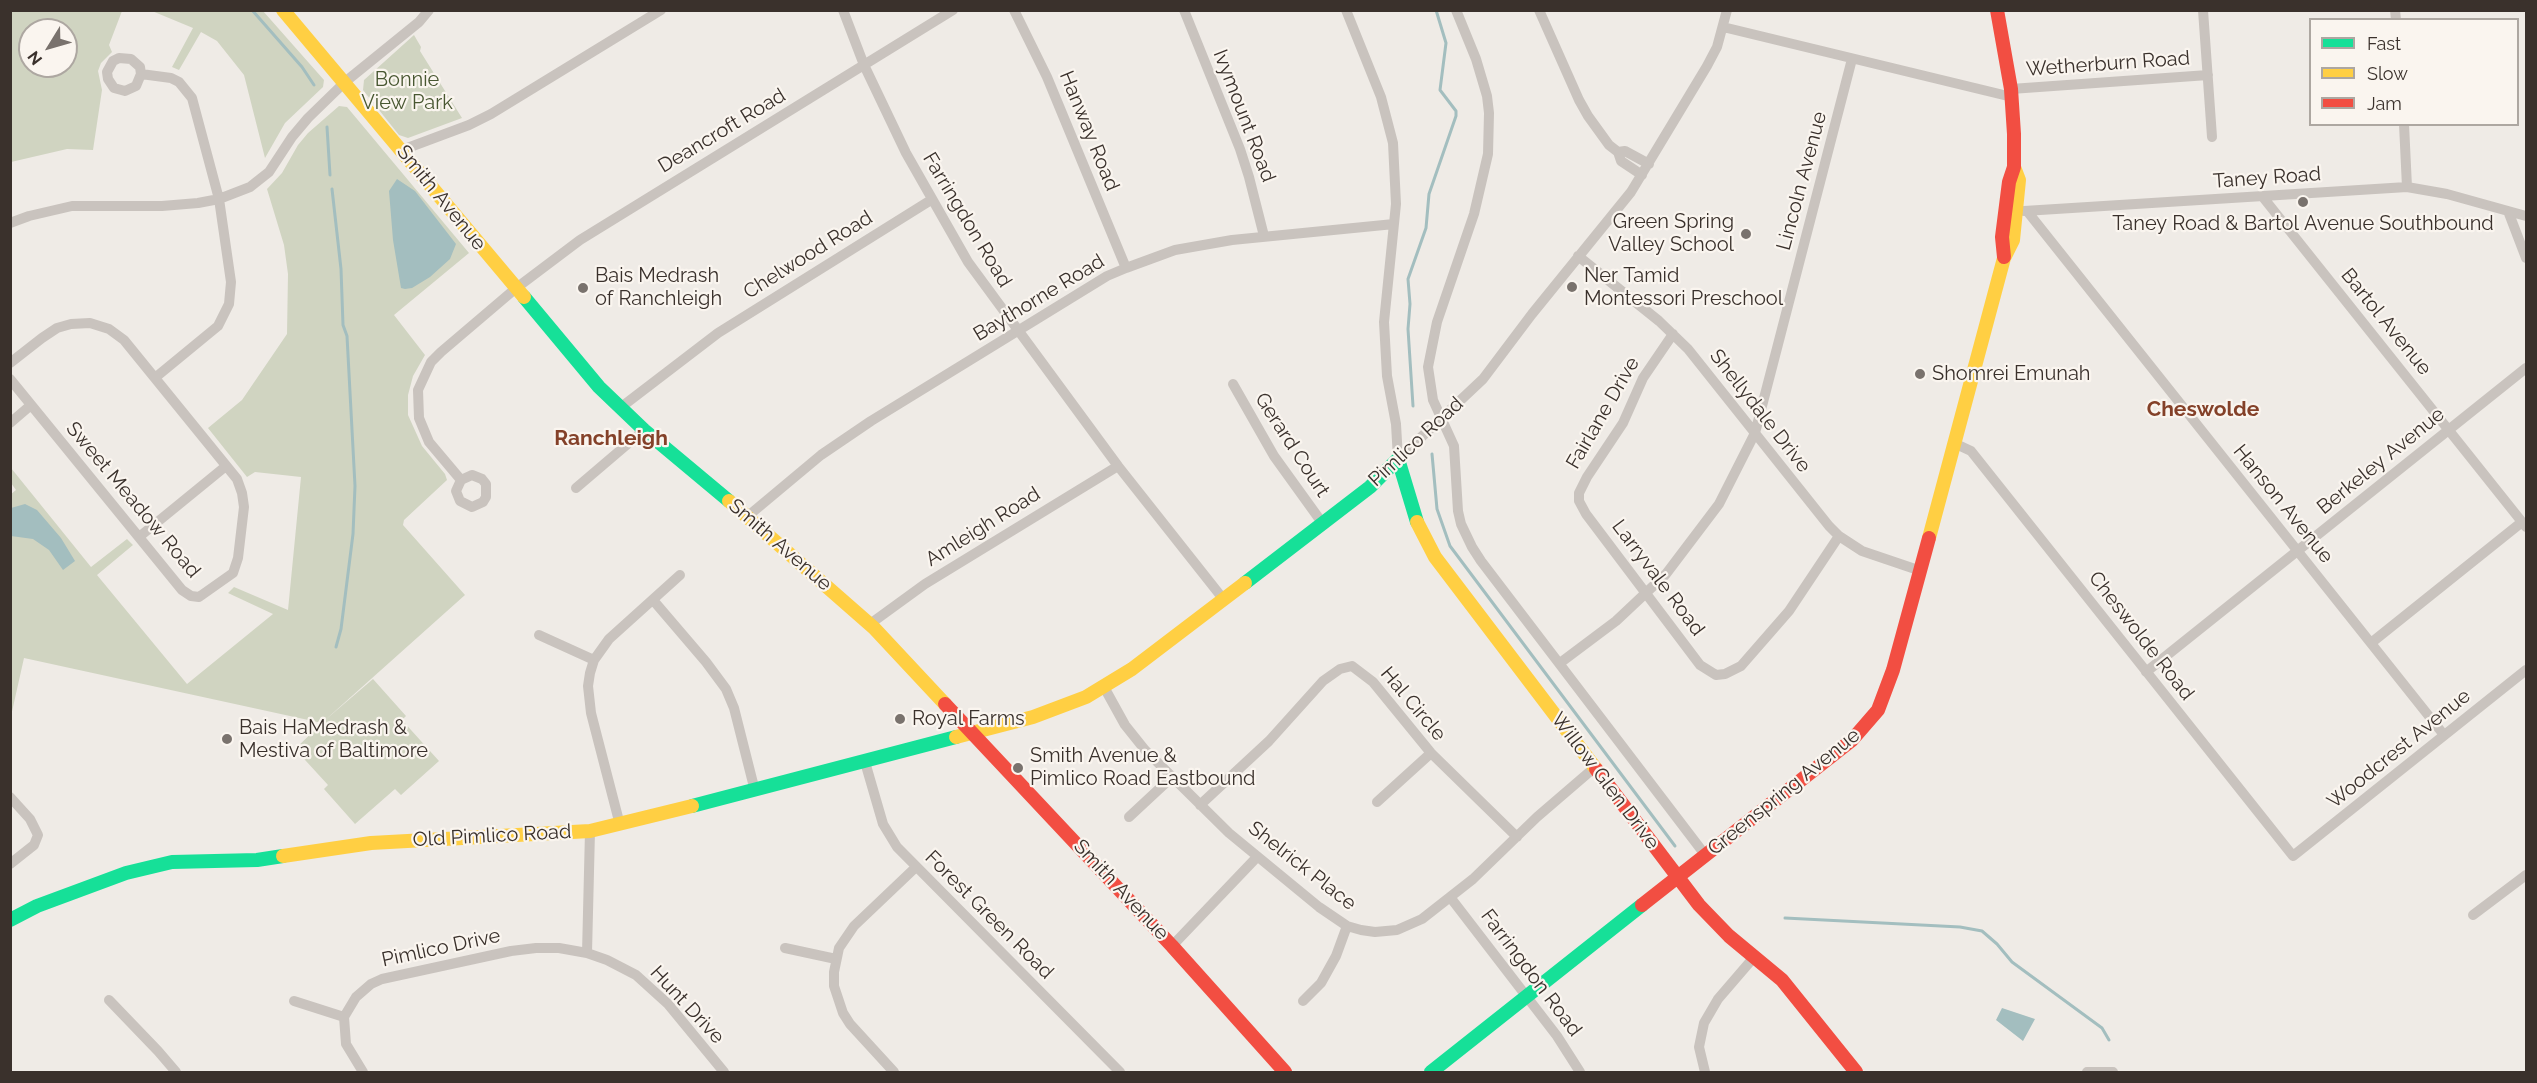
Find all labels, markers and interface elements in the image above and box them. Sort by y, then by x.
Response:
north arrow [18,18,78,78]
legend [2309,18,2519,126]
text: Fast [2367,33,2401,54]
street label: Ivymount Road [1208,46,1280,186]
street label: Wetherburn Road [2025,46,2191,82]
text: N [24,47,46,69]
text: Slow [2367,63,2408,84]
street label: Hanway Road [1054,67,1124,195]
park label: Bonnie View Park [361,68,453,115]
street label: Deancroft Road [654,84,790,178]
text: Jam [2367,93,2402,114]
street label: Lincoln Avenue [1772,109,1832,253]
street label: Smith Avenue [391,141,491,255]
street label: Farringdon Road [917,148,1017,292]
street label: Taney Road [2212,162,2322,194]
marker: Taney Road & Bartol Avenue Southbound [2296,195,2310,209]
street label: Chelwood Road [739,206,877,304]
place label: Green Spring Valley School [1608,210,1734,257]
place label: Taney Road & Bartol Avenue Southbound [2112,212,2494,236]
marker: Green Spring Valley School [1739,227,1753,241]
street label: Baythorne Road [969,249,1109,347]
place label: Bais Medrash of Ranchleigh [595,264,722,311]
place label: Ner Tamid Montessori Preschool [1584,264,1783,311]
street label: Bartol Avenue [2336,264,2436,380]
marker: Ner Tamid Montessori Preschool [1565,280,1579,294]
marker: Bais Medrash of Ranchleigh [576,281,590,295]
street label: Shellydale Drive [1704,345,1816,477]
street label: Fairlane Drive [1561,353,1645,473]
place label: Shomrei Emunah [1932,362,2091,386]
marker: Shomrei Emunah [1913,367,1927,381]
street label: Gerard Court [1249,388,1335,502]
street label: Pimlico Road [1364,392,1468,492]
district label: Cheswolde [2147,397,2259,423]
street label: Berkeley Avenue [2312,402,2450,520]
street label: Sweet Meadow Road [61,417,205,583]
district label: Ranchleigh [554,426,668,452]
street label: Hanson Avenue [2228,440,2338,568]
street label: Amleigh Road [921,482,1045,572]
street label: Smith Avenue [724,494,836,596]
street label: Larryvale Road [1607,515,1709,641]
street label: Cheswolde Road [2083,567,2199,705]
street label: Hal Circle [1375,662,1451,746]
street label: Woodcrest Avenue [2323,684,2475,814]
place label: Royal Farms [912,707,1025,731]
street label: Willow Glen Drive [1546,708,1664,854]
marker: Royal Farms [893,712,907,726]
place label: Bais HaMedrash & Mestiva of Baltimore [239,716,428,763]
street label: Greenspring Avenue [1703,723,1865,861]
marker: Bais HaMedrash & Mestiva of Baltimore [220,732,234,746]
place label: Smith Avenue & Pimlico Road Eastbound [1030,744,1256,791]
marker: Smith Avenue & Pimlico Road Eastbound [1011,761,1025,775]
street label: Shelrick Place [1243,816,1361,916]
street label: Old Pimlico Road [412,820,572,852]
street label: Smith Avenue [1068,835,1174,945]
street label: Forest Green Road [920,846,1058,984]
street label: Farringdon Road [1475,905,1587,1041]
street label: Pimlico Drive [380,924,502,972]
street label: Hunt Drive [645,961,729,1049]

